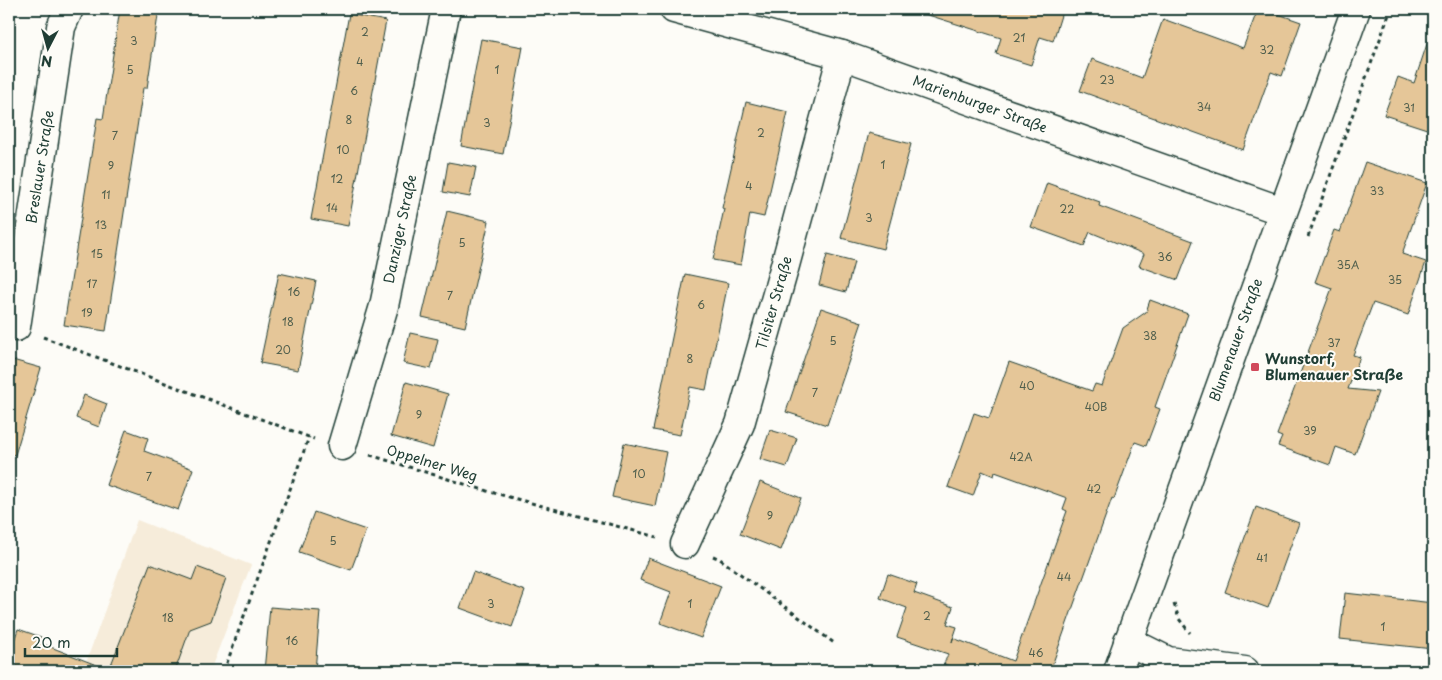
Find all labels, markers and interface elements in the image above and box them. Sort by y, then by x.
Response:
north arrow [22,22,72,72]
house number: 2 [361,23,369,40]
house number: 21 [1013,29,1025,46]
house number: 3 [130,32,138,49]
house number: 32 [1260,41,1275,58]
text: N [40,50,53,72]
house number: 4 [356,53,364,70]
house number: 5 [126,61,134,78]
house number: 1 [495,61,500,78]
street label: Marienburger Straße [910,69,1050,138]
house number: 23 [1100,71,1114,88]
house number: 6 [350,82,358,99]
house number: 34 [1197,98,1211,115]
house number: 31 [1403,99,1415,116]
street label: Breslauer Straße [20,109,59,225]
house number: 8 [346,111,353,128]
house number: 3 [483,114,491,131]
house number: 2 [757,124,765,141]
house number: 7 [112,127,118,144]
house number: 10 [337,141,349,158]
house number: 1 [881,156,886,173]
house number: 9 [108,157,114,174]
house number: 12 [331,170,344,187]
street label: Danziger Straße [378,173,421,285]
house number: 4 [745,177,753,194]
house number: 33 [1370,182,1384,199]
house number: 11 [101,186,111,203]
house number: 14 [326,199,338,216]
house number: 22 [1060,200,1074,217]
house number: 3 [865,209,873,226]
house number: 13 [95,216,107,233]
house number: 5 [458,234,466,251]
house number: 15 [91,245,103,262]
house number: 36 [1158,248,1173,265]
street label: Tilsiter Straße [750,253,797,352]
house number: 35A [1337,256,1359,273]
house number: 35 [1388,271,1402,288]
house number: 17 [87,275,98,292]
street label: Blumenauer Straße [1204,275,1268,404]
house number: 16 [288,283,301,300]
house number: 7 [447,287,453,304]
house number: 6 [697,296,705,313]
house number: 19 [81,304,93,321]
house number: 18 [282,313,294,330]
house number: 38 [1143,327,1157,344]
house number: 5 [829,332,837,349]
house number: 37 [1328,334,1341,351]
house number: 20 [275,341,291,358]
place label: Wunstorf, Blumenauer Straße [1265,348,1403,385]
house number: 8 [687,350,694,367]
marker: Wunstorf, Blumenauer Straße [1249,361,1261,373]
house number: 40 [1019,377,1035,394]
house number: 7 [812,384,818,401]
house number: 40B [1085,398,1107,415]
house number: 9 [416,406,422,423]
house number: 39 [1303,422,1317,439]
street label: Oppelner Weg [384,439,480,486]
house number: 42A [1010,448,1032,465]
house number: 10 [633,465,645,482]
house number: 7 [146,468,152,485]
house number: 42 [1087,480,1102,497]
house number: 9 [767,507,773,524]
house number: 5 [329,532,337,549]
house number: 41 [1256,549,1268,566]
house number: 44 [1057,568,1071,585]
house number: 3 [487,595,495,612]
house number: 1 [688,595,693,612]
house number: 2 [923,607,931,624]
house number: 18 [162,609,174,626]
house number: 1 [1381,618,1386,635]
scale bar [25,625,118,657]
text: 20 m [32,630,71,653]
house number: 16 [286,632,299,649]
house number: 46 [1029,644,1044,661]

